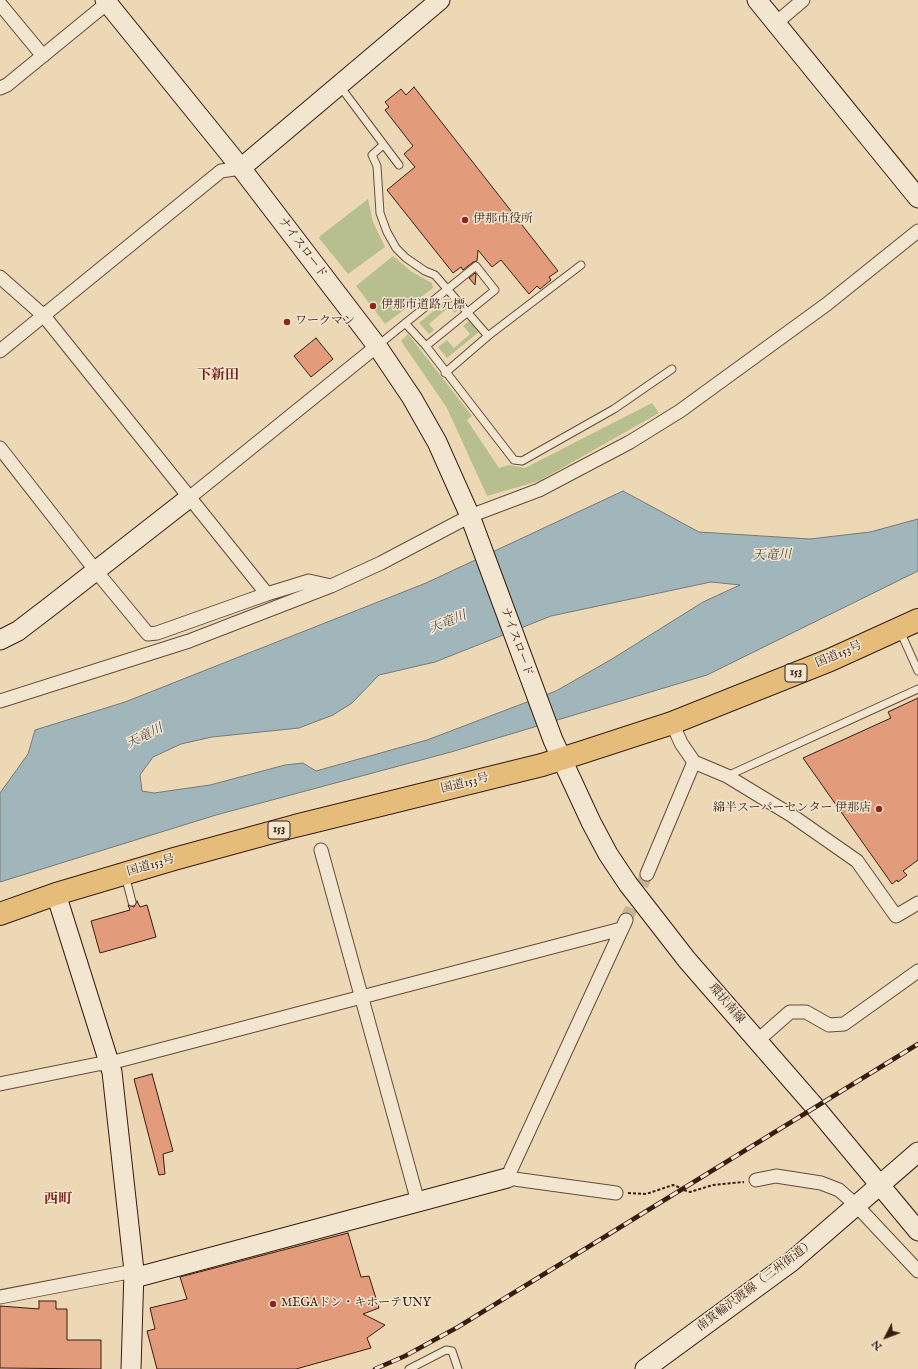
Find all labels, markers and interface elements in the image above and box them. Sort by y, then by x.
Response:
place label: 伊那市役所 [473,213,533,227]
street label: ナイスロード [275,215,329,281]
marker: 伊那市役所 [460,215,470,225]
place label: 伊那市道路元標 [381,299,465,313]
marker: 伊那市道路元標 [368,301,378,311]
place label: ワークマン [295,315,355,329]
marker: ワークマン [282,317,292,327]
district label: 下新田 [197,368,239,384]
water label: 天竜川 [752,548,792,564]
street label: ナイスロード [497,606,535,678]
water label: 天竜川 [427,608,469,638]
street label: 国道153号 [813,639,865,671]
road number: 153 [785,664,807,682]
water label: 天竜川 [124,721,166,753]
street label: 国道153号 [439,771,491,797]
place label: 綿半スーパーセンター 伊那店 [713,802,871,816]
marker: 綿半スーパーセンター 伊那店 [874,804,884,814]
road number: 153 [268,821,290,839]
street label: 国道153号 [125,852,177,880]
street label: 環状南線 [705,981,747,1027]
district label: 西町 [44,1192,72,1208]
street label: 南箕輪沢渡線（三州街道） [694,1237,818,1335]
place label: MEGAドン・キホーテUNY [281,1297,431,1311]
marker: MEGAドン・キホーテUNY [268,1299,278,1309]
north arrow [866,1317,906,1357]
text: N [869,1337,885,1353]

